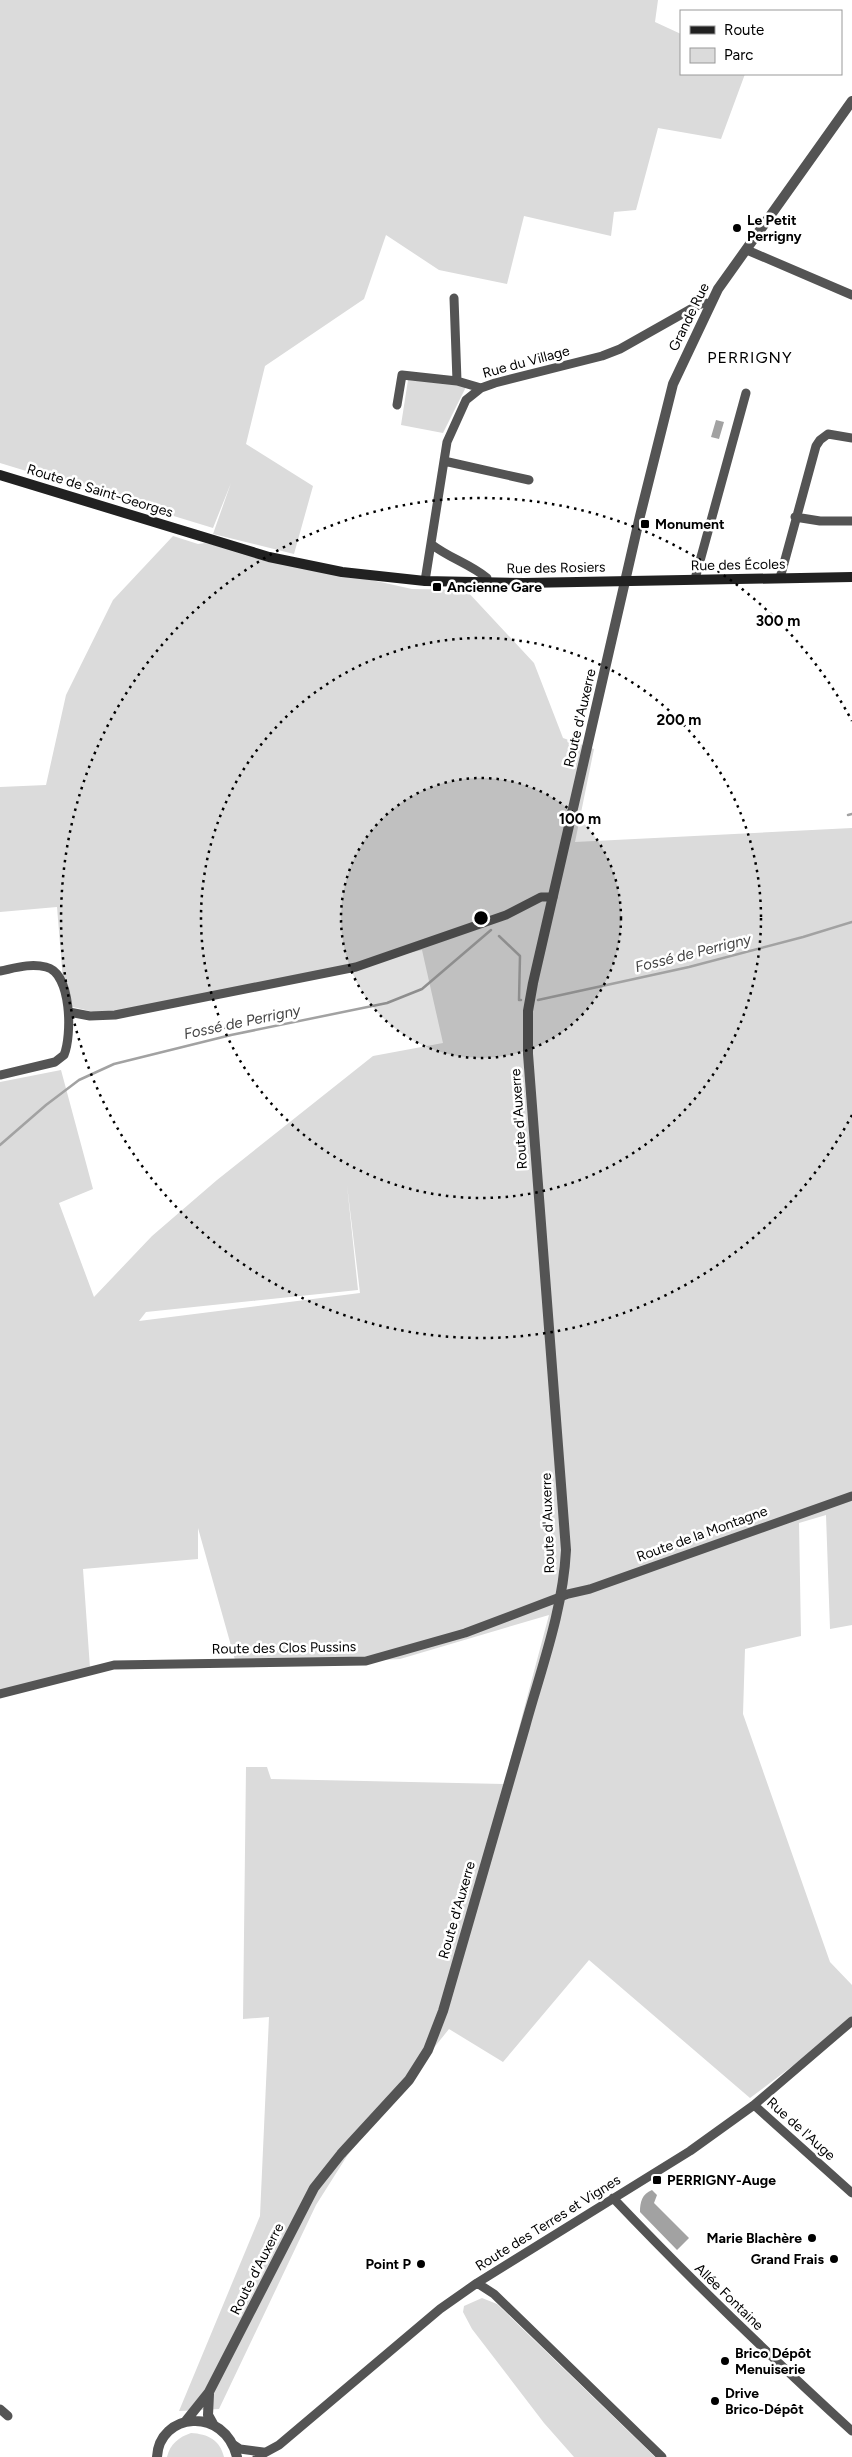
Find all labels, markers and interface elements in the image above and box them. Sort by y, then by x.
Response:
legend [680,10,842,75]
text: Route [724,21,764,39]
text: Parc [724,46,753,64]
place label: Le Petit Perrigny [747,212,803,245]
marker: Le Petit Perrigny [731,222,743,234]
street label: Grande Rue [665,280,713,354]
street label: Rue du Village [481,342,572,382]
district label: PERRIGNY [707,348,793,367]
street label: Route de Saint-Georges [25,461,175,521]
place label: Monument [655,516,725,533]
marker: Monument [639,518,651,530]
street label: Rue des Écoles [690,556,786,574]
street label: Rue des Rosiers [506,559,606,577]
place label: Ancienne Gare [447,579,542,596]
marker: Ancienne Gare [431,581,443,593]
text: 300 m [756,612,800,630]
street label: Route d'Auxerre [560,667,600,769]
text: 200 m [657,711,701,729]
text: 100 m [559,810,601,828]
centre of rings [472,909,490,927]
water label: Fossé de Perrigny [633,930,754,976]
water label: Fossé de Perrigny [182,1001,303,1043]
street label: Route d'Auxerre [507,1068,531,1170]
street label: Route d'Auxerre [538,1472,558,1574]
street label: Route de la Montagne [634,1502,770,1566]
street label: Route des Clos Pussins [212,1638,356,1658]
street label: Route d'Auxerre [435,1859,479,1961]
street label: Rue de l'Auge [763,2094,839,2164]
street label: Route des Terres et Vignes [472,2171,624,2275]
place label: PERRIGNY-Auge [667,2172,776,2189]
marker: PERRIGNY-Auge [651,2174,663,2186]
street label: Route d'Auxerre [227,2220,288,2318]
place label: Marie Blachère [707,2230,802,2247]
marker: Marie Blachère [806,2232,818,2244]
place label: Grand Frais [751,2251,824,2268]
marker: Grand Frais [828,2253,840,2265]
place label: Point P [366,2256,412,2273]
marker: Point P [415,2258,427,2270]
street label: Allée Fontaine [691,2260,767,2334]
place label: Brico Dépôt Menuiserie [735,2345,812,2378]
marker: Brico Dépôt Menuiserie [719,2355,731,2367]
place label: Drive Brico-Dépôt [725,2385,804,2418]
marker: Drive Brico-Dépôt [709,2395,721,2407]

